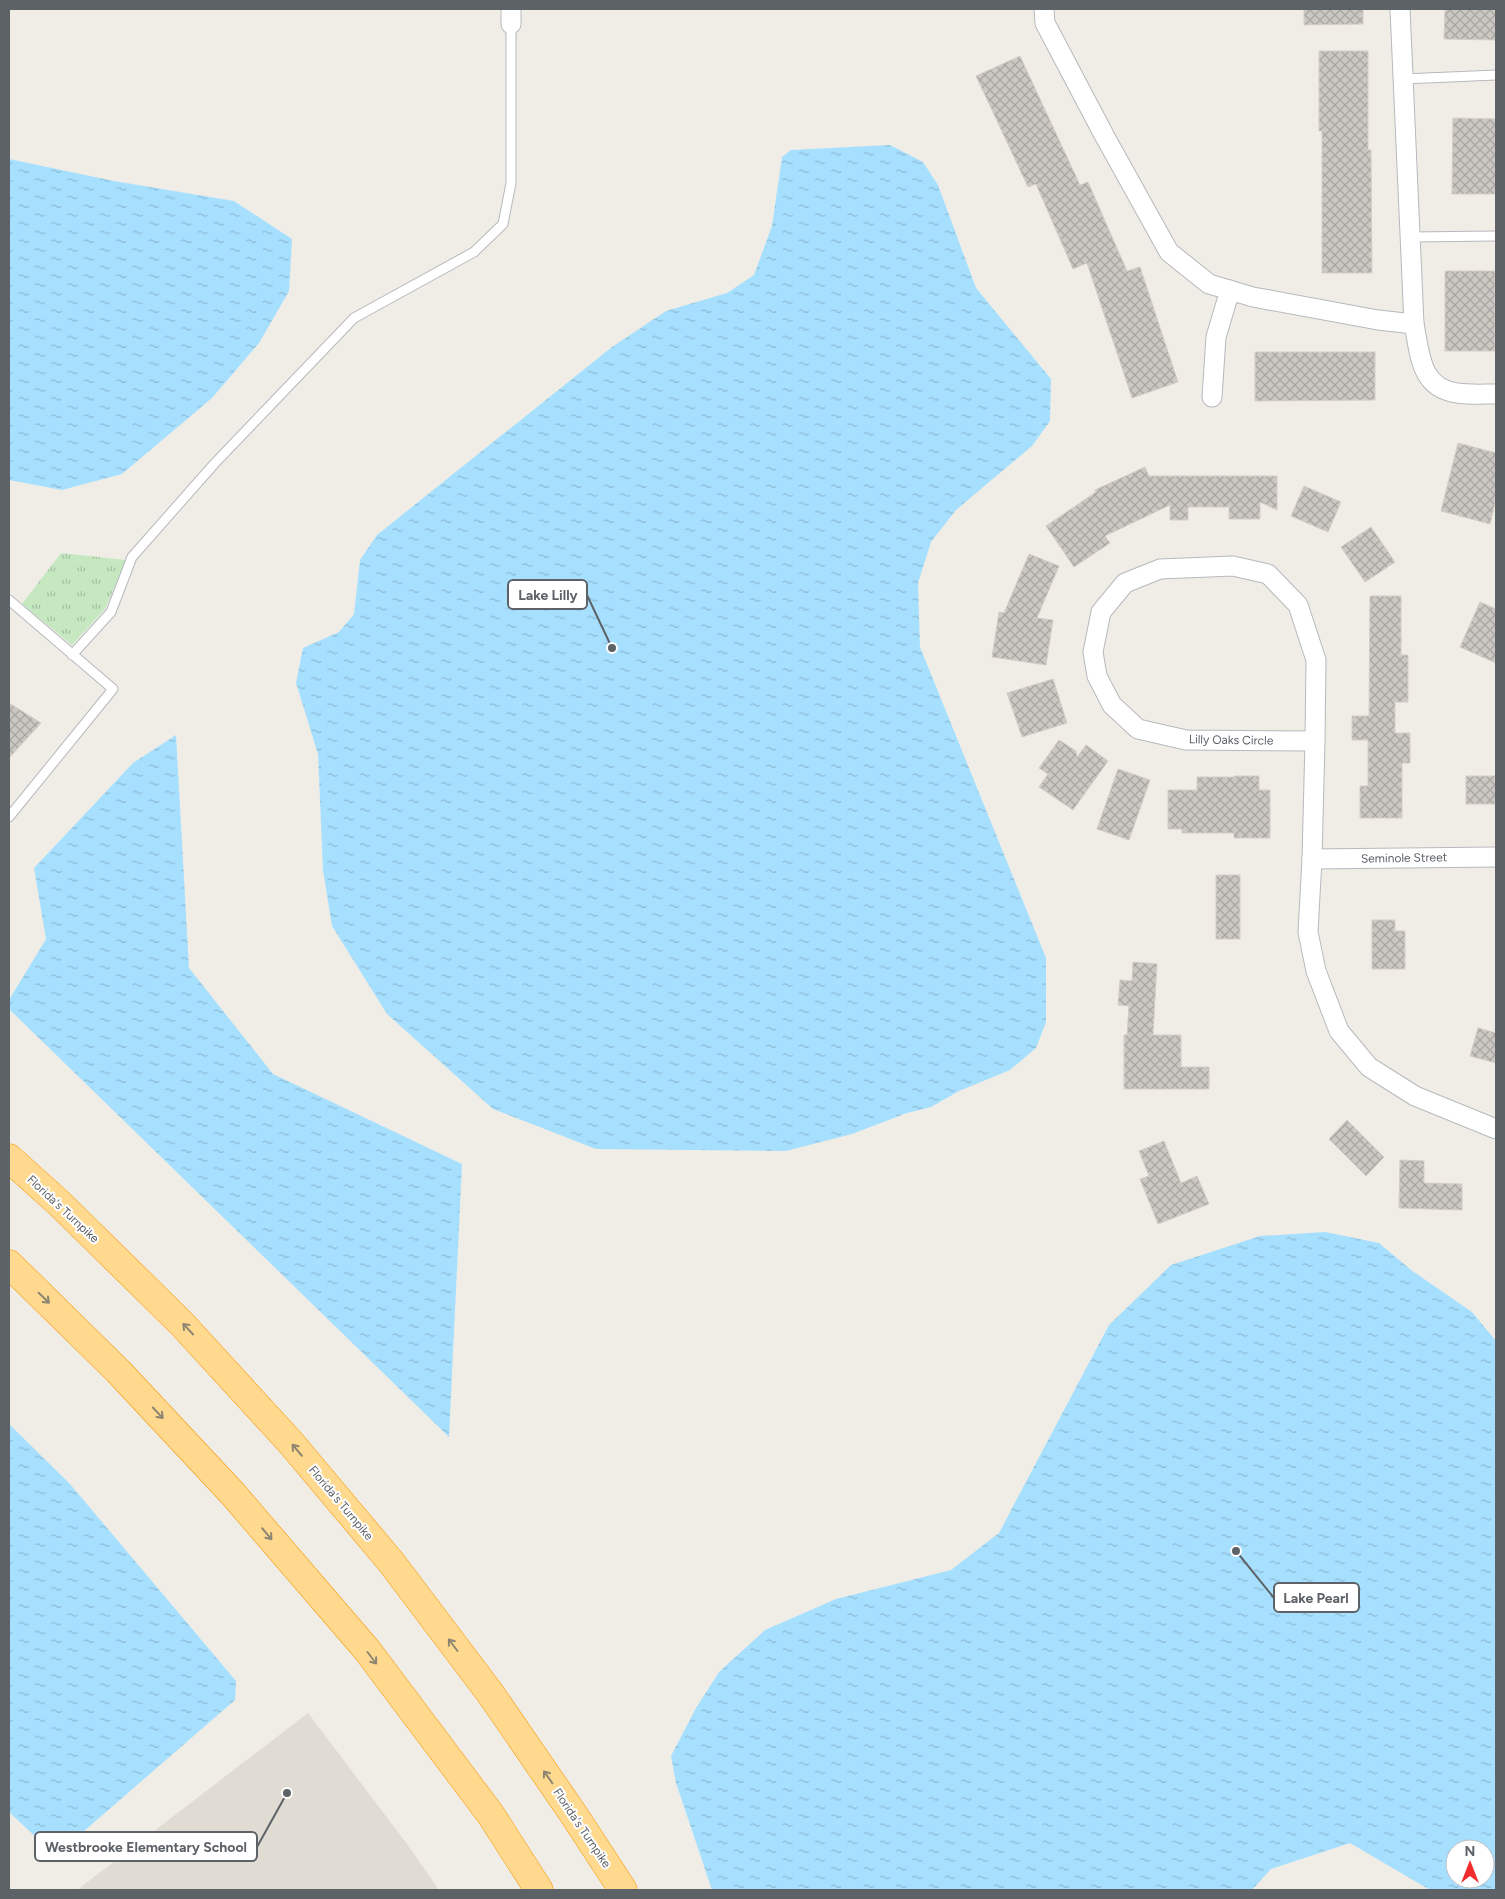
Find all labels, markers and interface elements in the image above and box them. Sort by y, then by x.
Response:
callout: Lake Lilly [508,580,587,609]
text: Lake Lilly [518,587,579,604]
street label: Lilly Oaks Circle [1189,732,1274,748]
street label: Seminole Street [1361,850,1448,866]
street label: Florida's Turnpike [24,1172,102,1246]
one-way arrow [37,1292,50,1304]
one-way arrow [182,1323,194,1336]
one-way arrow [152,1407,164,1420]
one-way arrow [291,1444,302,1457]
street label: Florida's Turnpike [306,1463,376,1543]
one-way arrow [262,1527,273,1540]
callout: Lake Pearl [1274,1583,1359,1612]
text: Lake Pearl [1283,1590,1349,1607]
one-way arrow [448,1639,459,1652]
one-way arrow [367,1651,377,1665]
one-way arrow [543,1770,553,1784]
street label: Florida's Turnpike [550,1786,614,1871]
callout: Westbrooke Elementary School [35,1832,257,1861]
text: Westbrooke Elementary School [45,1839,247,1856]
north arrow [1445,1839,1495,1889]
text: N [1465,1843,1475,1860]

